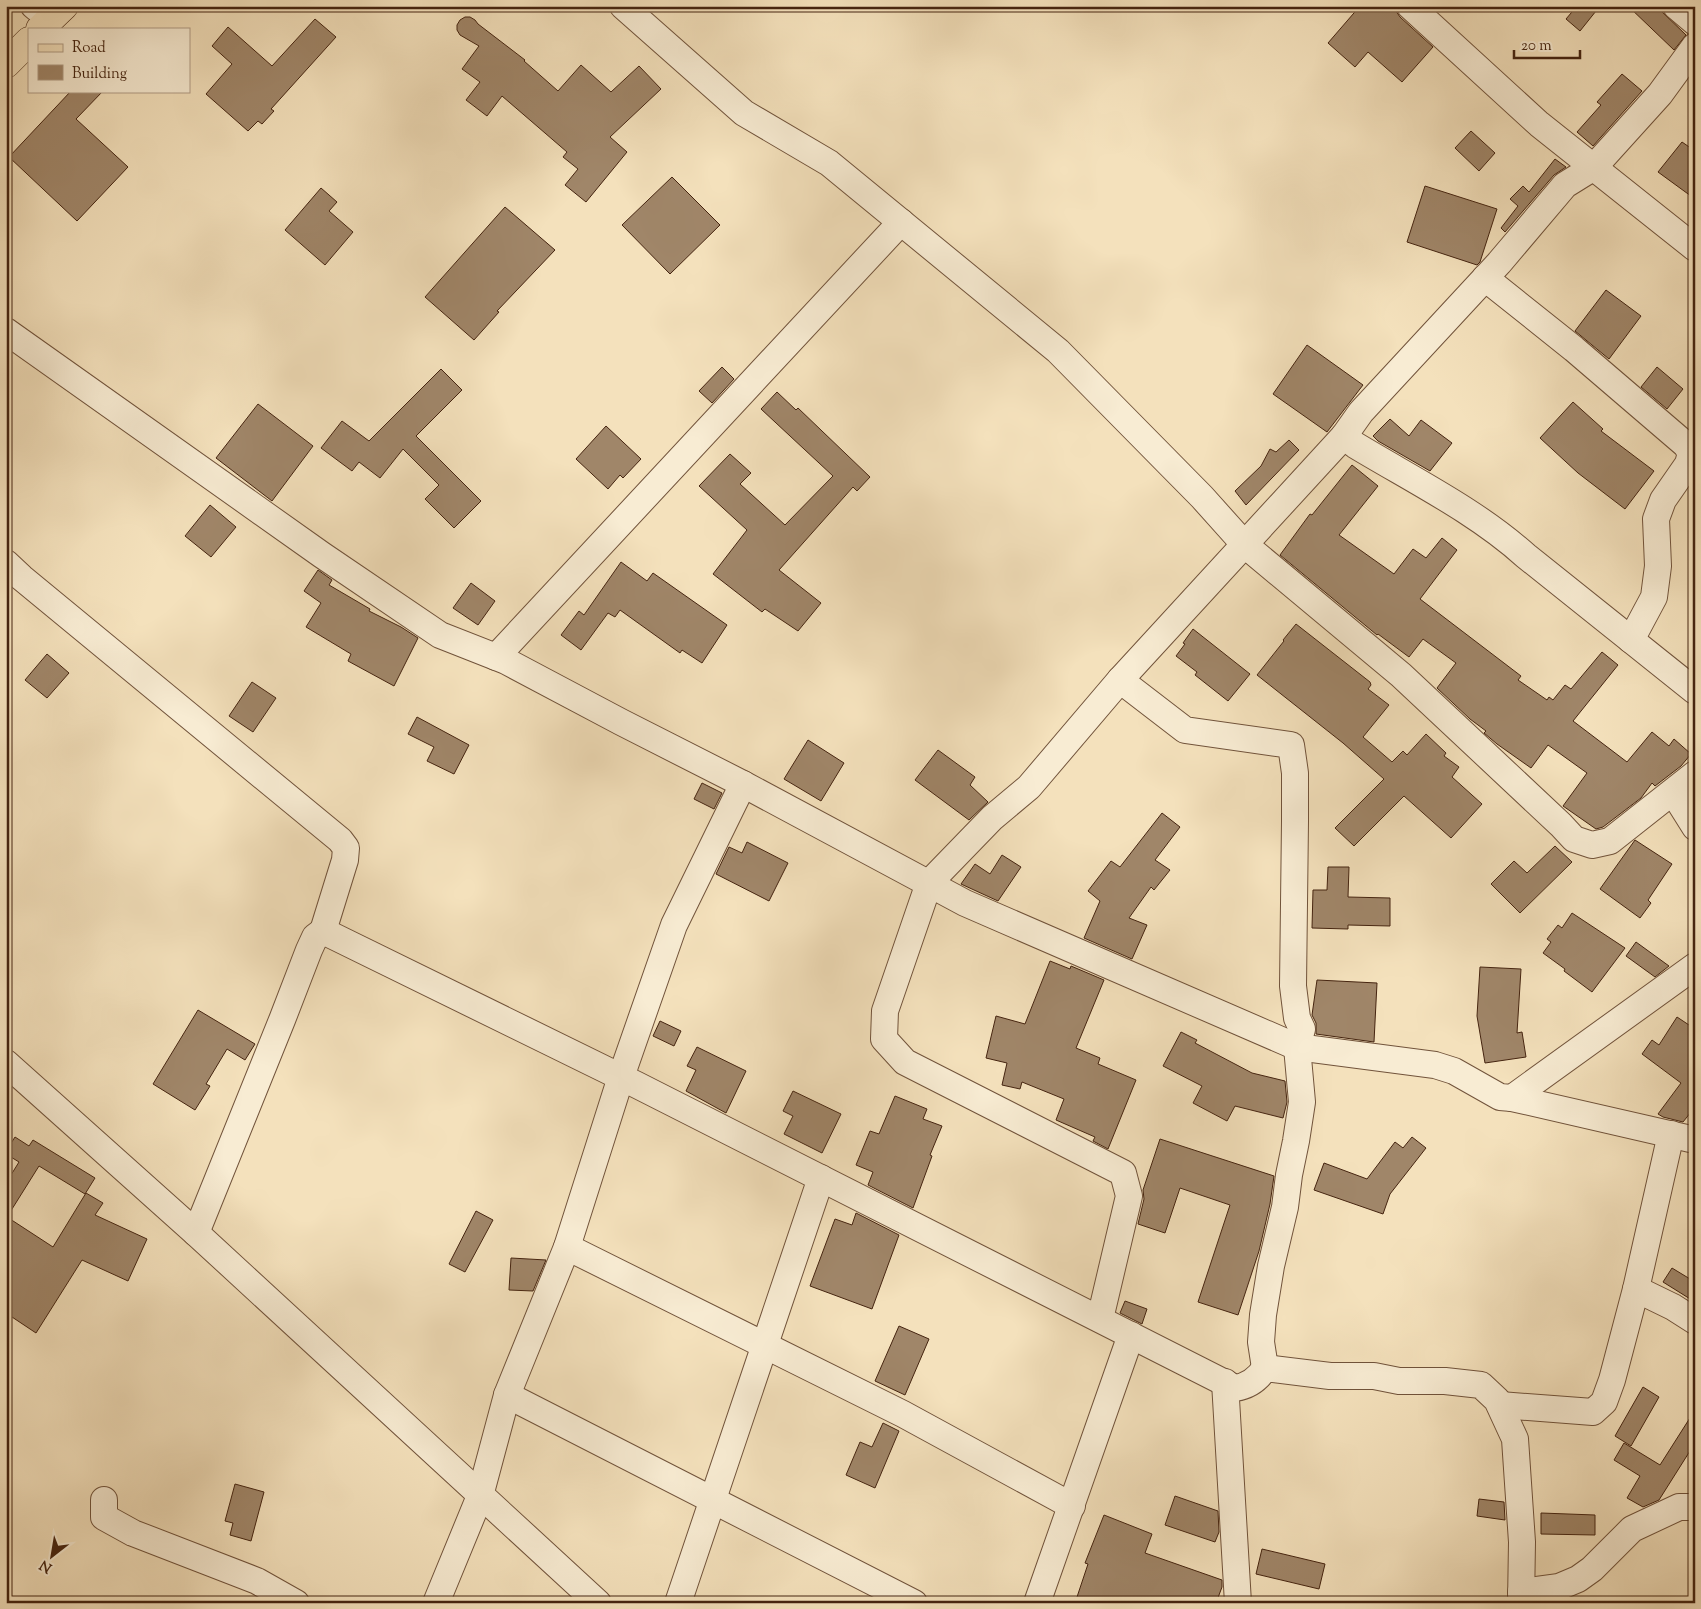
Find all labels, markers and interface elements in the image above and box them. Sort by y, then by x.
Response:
legend [28,28,190,92]
scale bar [1514,28,1580,60]
text: 20 m [1521,36,1552,57]
text: Road [72,38,106,59]
text: Building [72,64,127,85]
north arrow [28,1532,78,1582]
text: N [36,1554,56,1577]

